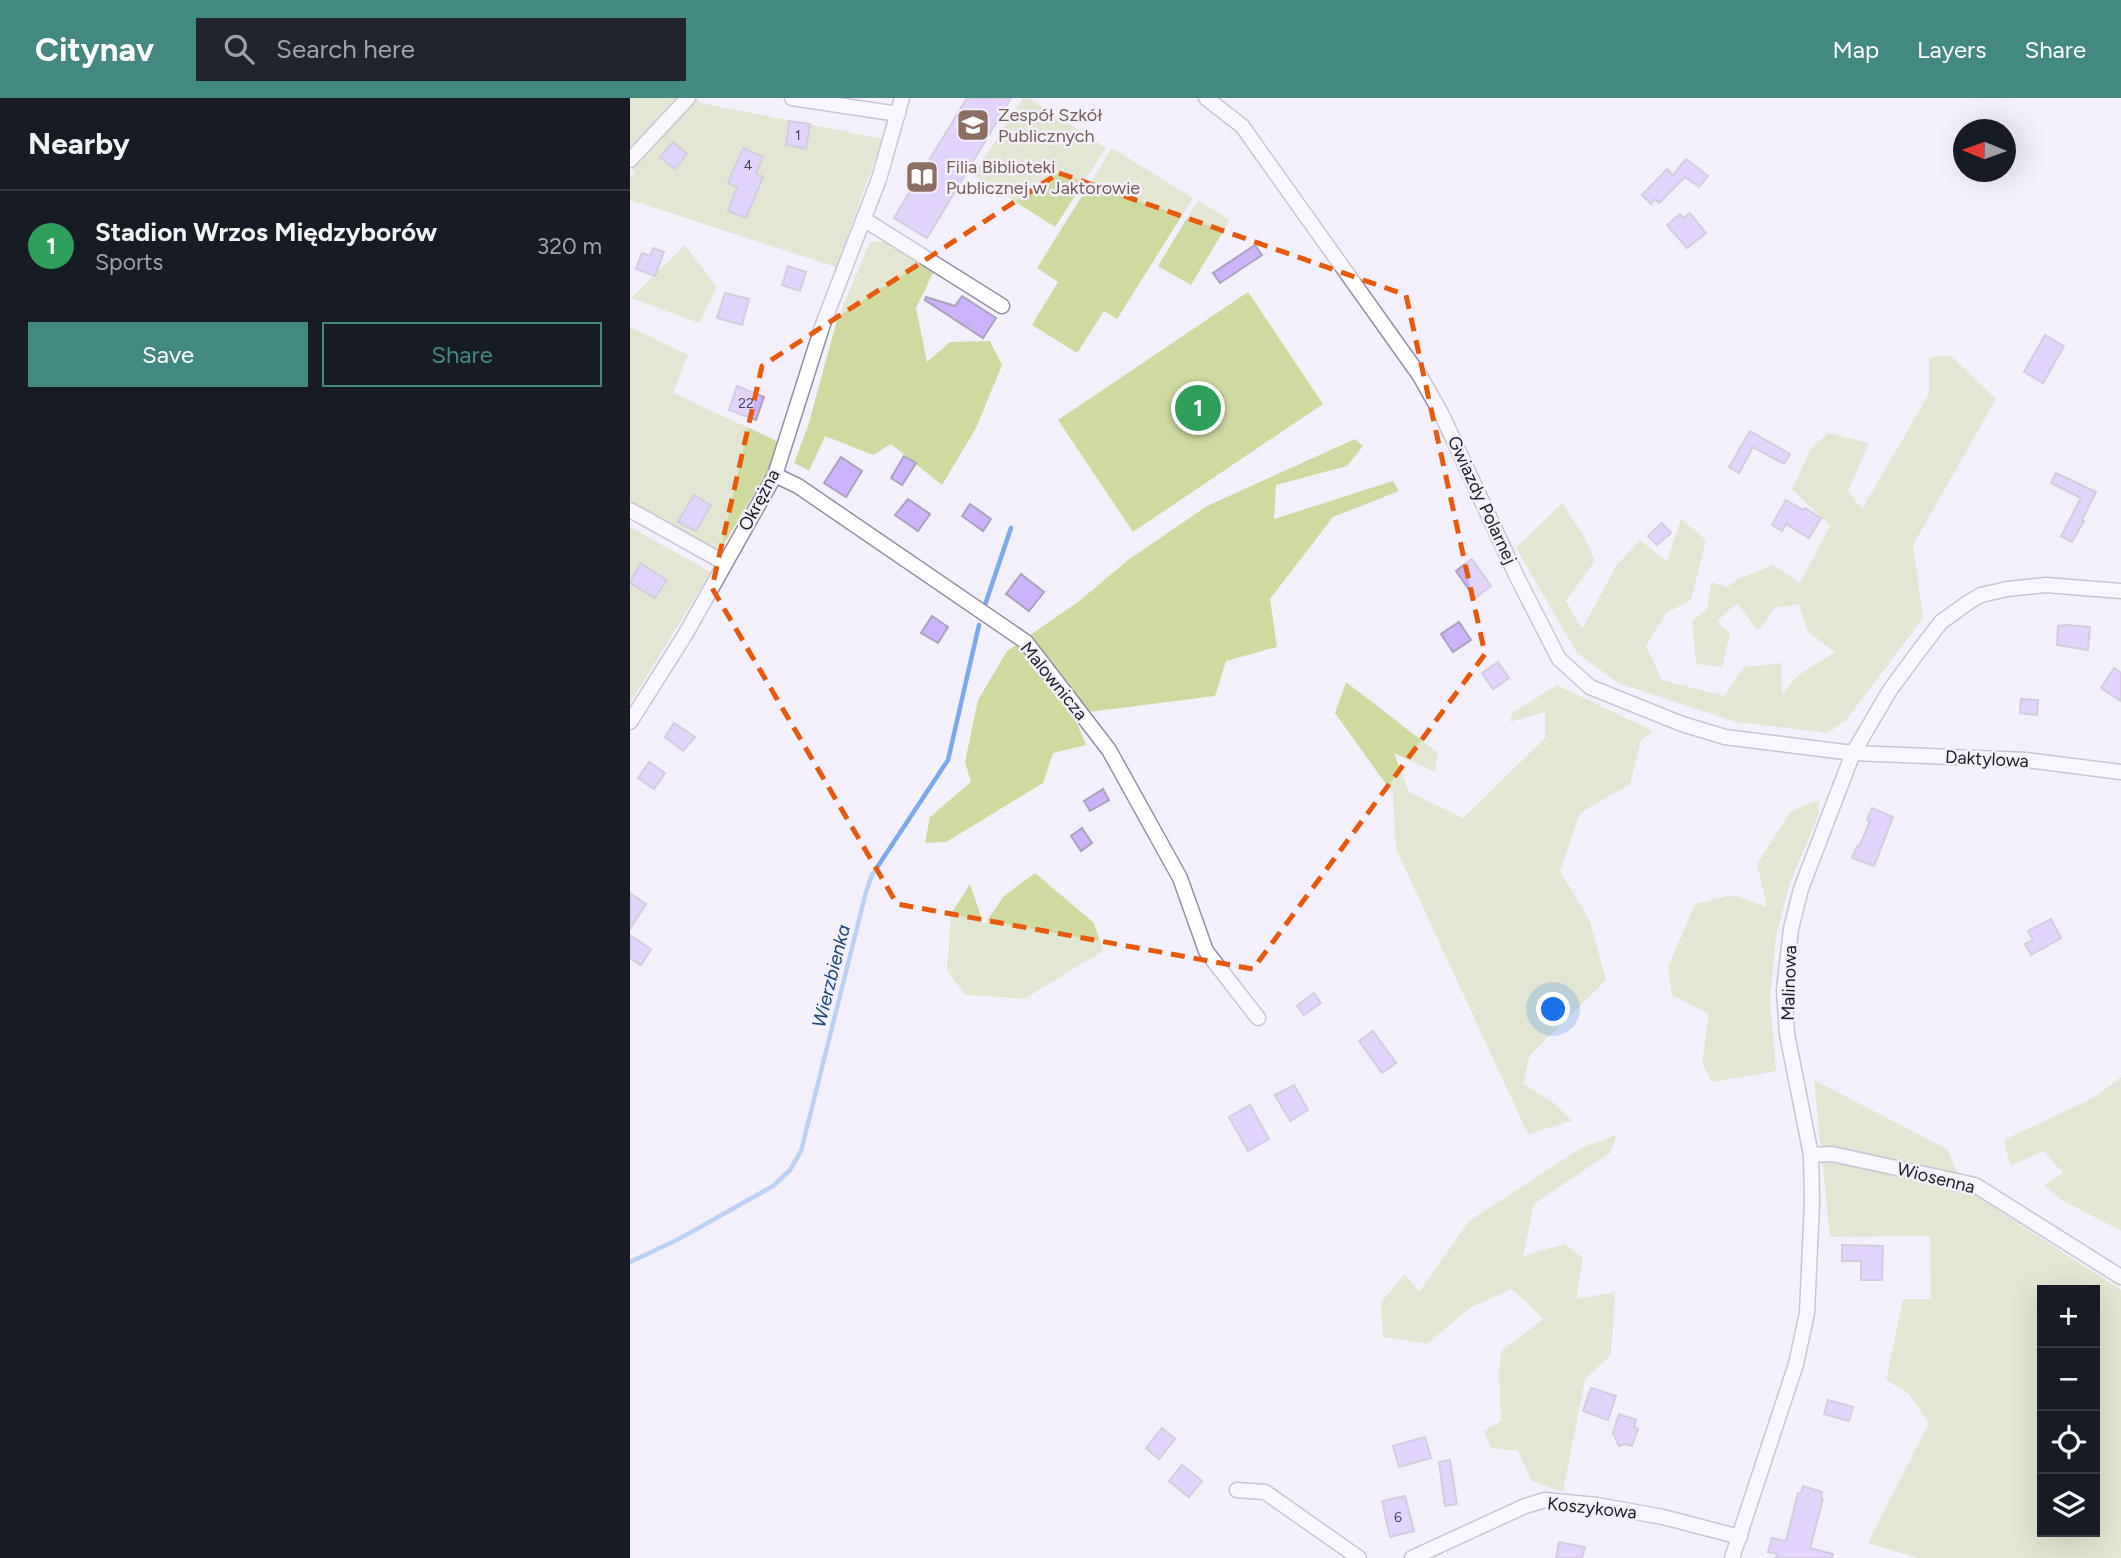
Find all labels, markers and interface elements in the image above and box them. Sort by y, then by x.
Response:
search box [196,18,686,81]
text: Citynav [35,30,154,69]
icon: search [220,30,258,68]
text: Search here [276,33,415,65]
text: Map [1832,35,1879,64]
text: Layers [1917,35,1986,64]
text: Share [2024,35,2086,64]
place label: Zespół Szkół Publicznych [998,104,1102,147]
school or university icon: Zespół Szkół Publicznych [954,106,992,144]
north arrow [1953,119,2016,182]
text: Nearby [28,125,130,162]
house number: 1 [795,127,801,144]
place label: Filia Biblioteki Publicznej w Jaktorowie [946,156,1140,199]
house number: 4 [744,157,753,174]
library icon: Filia Biblioteki Publicznej w Jaktorowie [903,158,941,196]
text: Stadion Wrzos Międzyborów [95,216,437,248]
text: 1 [46,232,56,260]
text: 320 m [537,232,602,260]
text: Sports [95,248,163,276]
button: Save [28,322,308,387]
button: Share [322,322,602,387]
pin: 1 [1175,382,1221,434]
house number: 22 [738,395,754,412]
street label: Gwiazdy Polarnej [1443,432,1521,568]
street label: Okrężna [734,465,784,535]
street label: Malownicza [1016,637,1092,725]
street label: Daktylowa [1945,746,2029,772]
water label: Wierzbienka [807,922,855,1030]
street label: Malinowa [1777,945,1801,1021]
your location [1536,992,1570,1026]
street label: Wiosenna [1895,1158,1977,1198]
map controls [2037,1285,2100,1537]
button: + [2037,1285,2100,1348]
button: − [2037,1348,2100,1411]
button: locate [2037,1411,2100,1474]
button: layers [2037,1474,2100,1537]
street label: Koszykowa [1546,1492,1638,1524]
house number: 6 [1394,1509,1402,1526]

